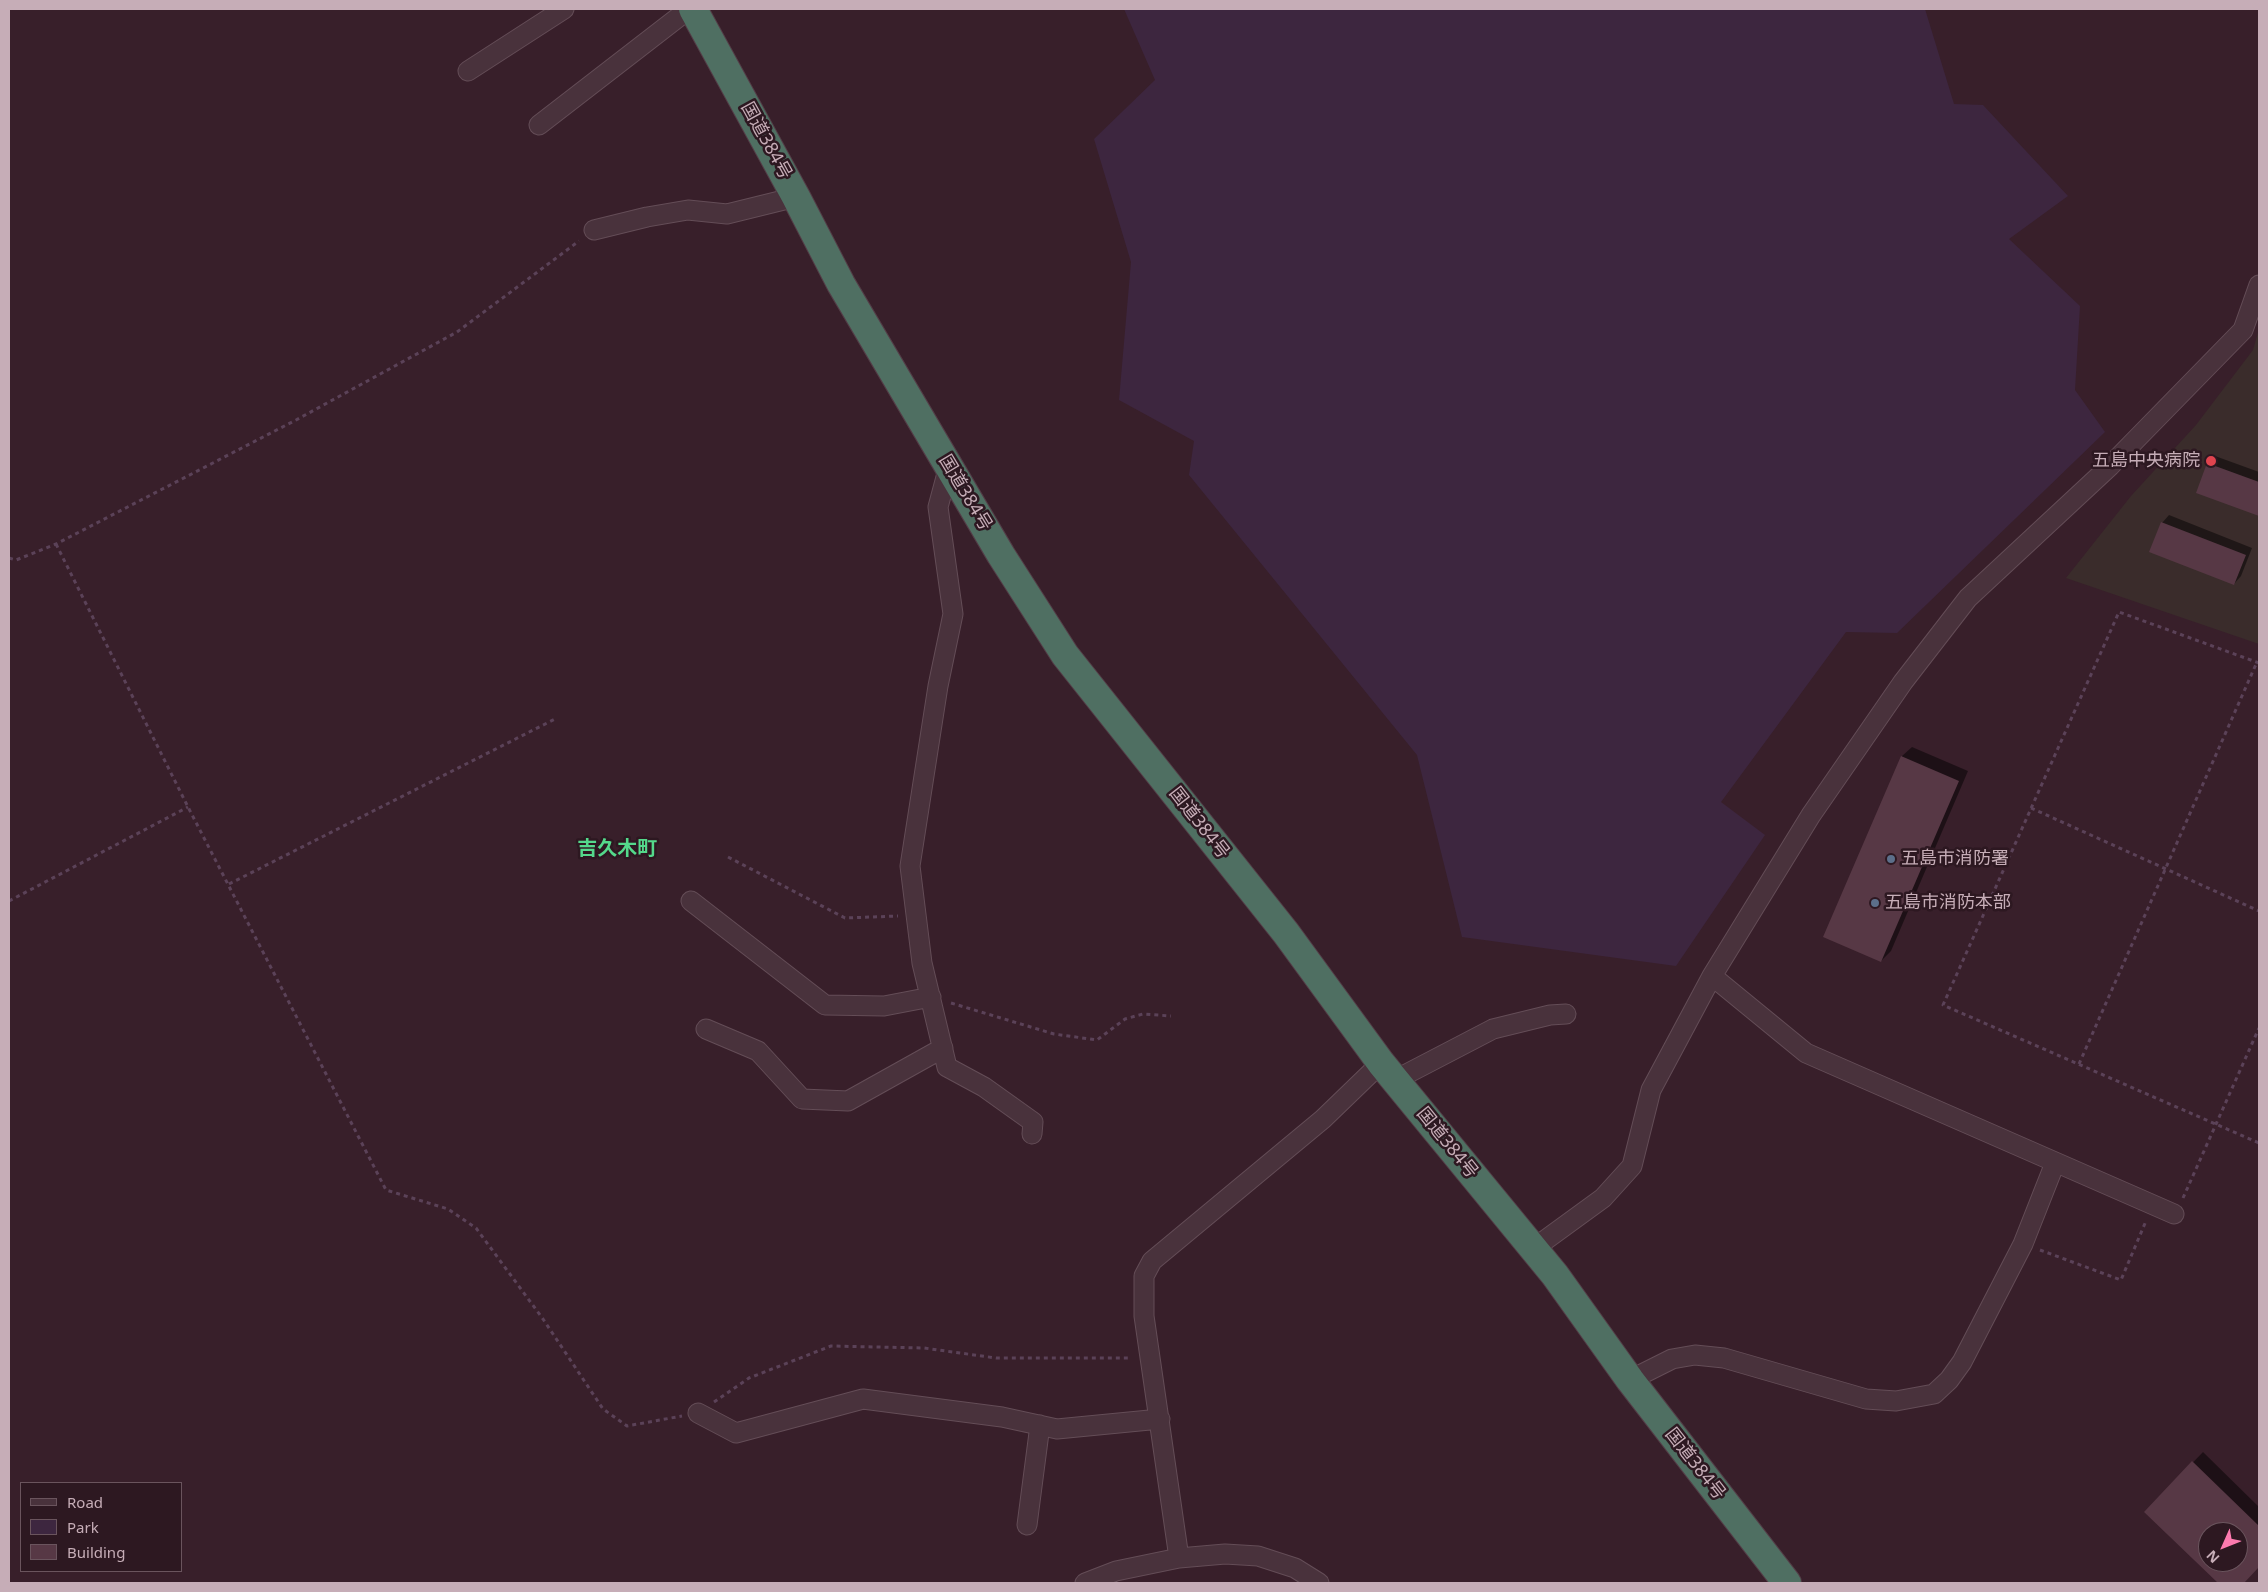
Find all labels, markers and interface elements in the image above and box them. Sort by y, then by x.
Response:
street label: 国道384号 [736,99,796,183]
place label: 五島中央病院 [2092,450,2200,472]
street label: 国道384号 [934,451,996,535]
marker: 五島中央病院 [2204,454,2218,468]
street label: 国道384号 [1164,783,1234,863]
district label: 吉久木町 [577,837,657,861]
place label: 五島市消防署 [1901,848,2009,870]
marker: 五島市消防署 [1885,853,1897,865]
place label: 五島市消防本部 [1885,892,2011,914]
marker: 五島市消防本部 [1869,897,1881,909]
street label: 国道384号 [1412,1103,1482,1183]
street label: 国道384号 [1660,1424,1730,1504]
legend [20,1482,182,1572]
text: Road [67,1492,103,1512]
text: Park [67,1517,99,1537]
north arrow [2198,1522,2248,1572]
text: Building [67,1542,125,1562]
text: N [2202,1546,2223,1568]

